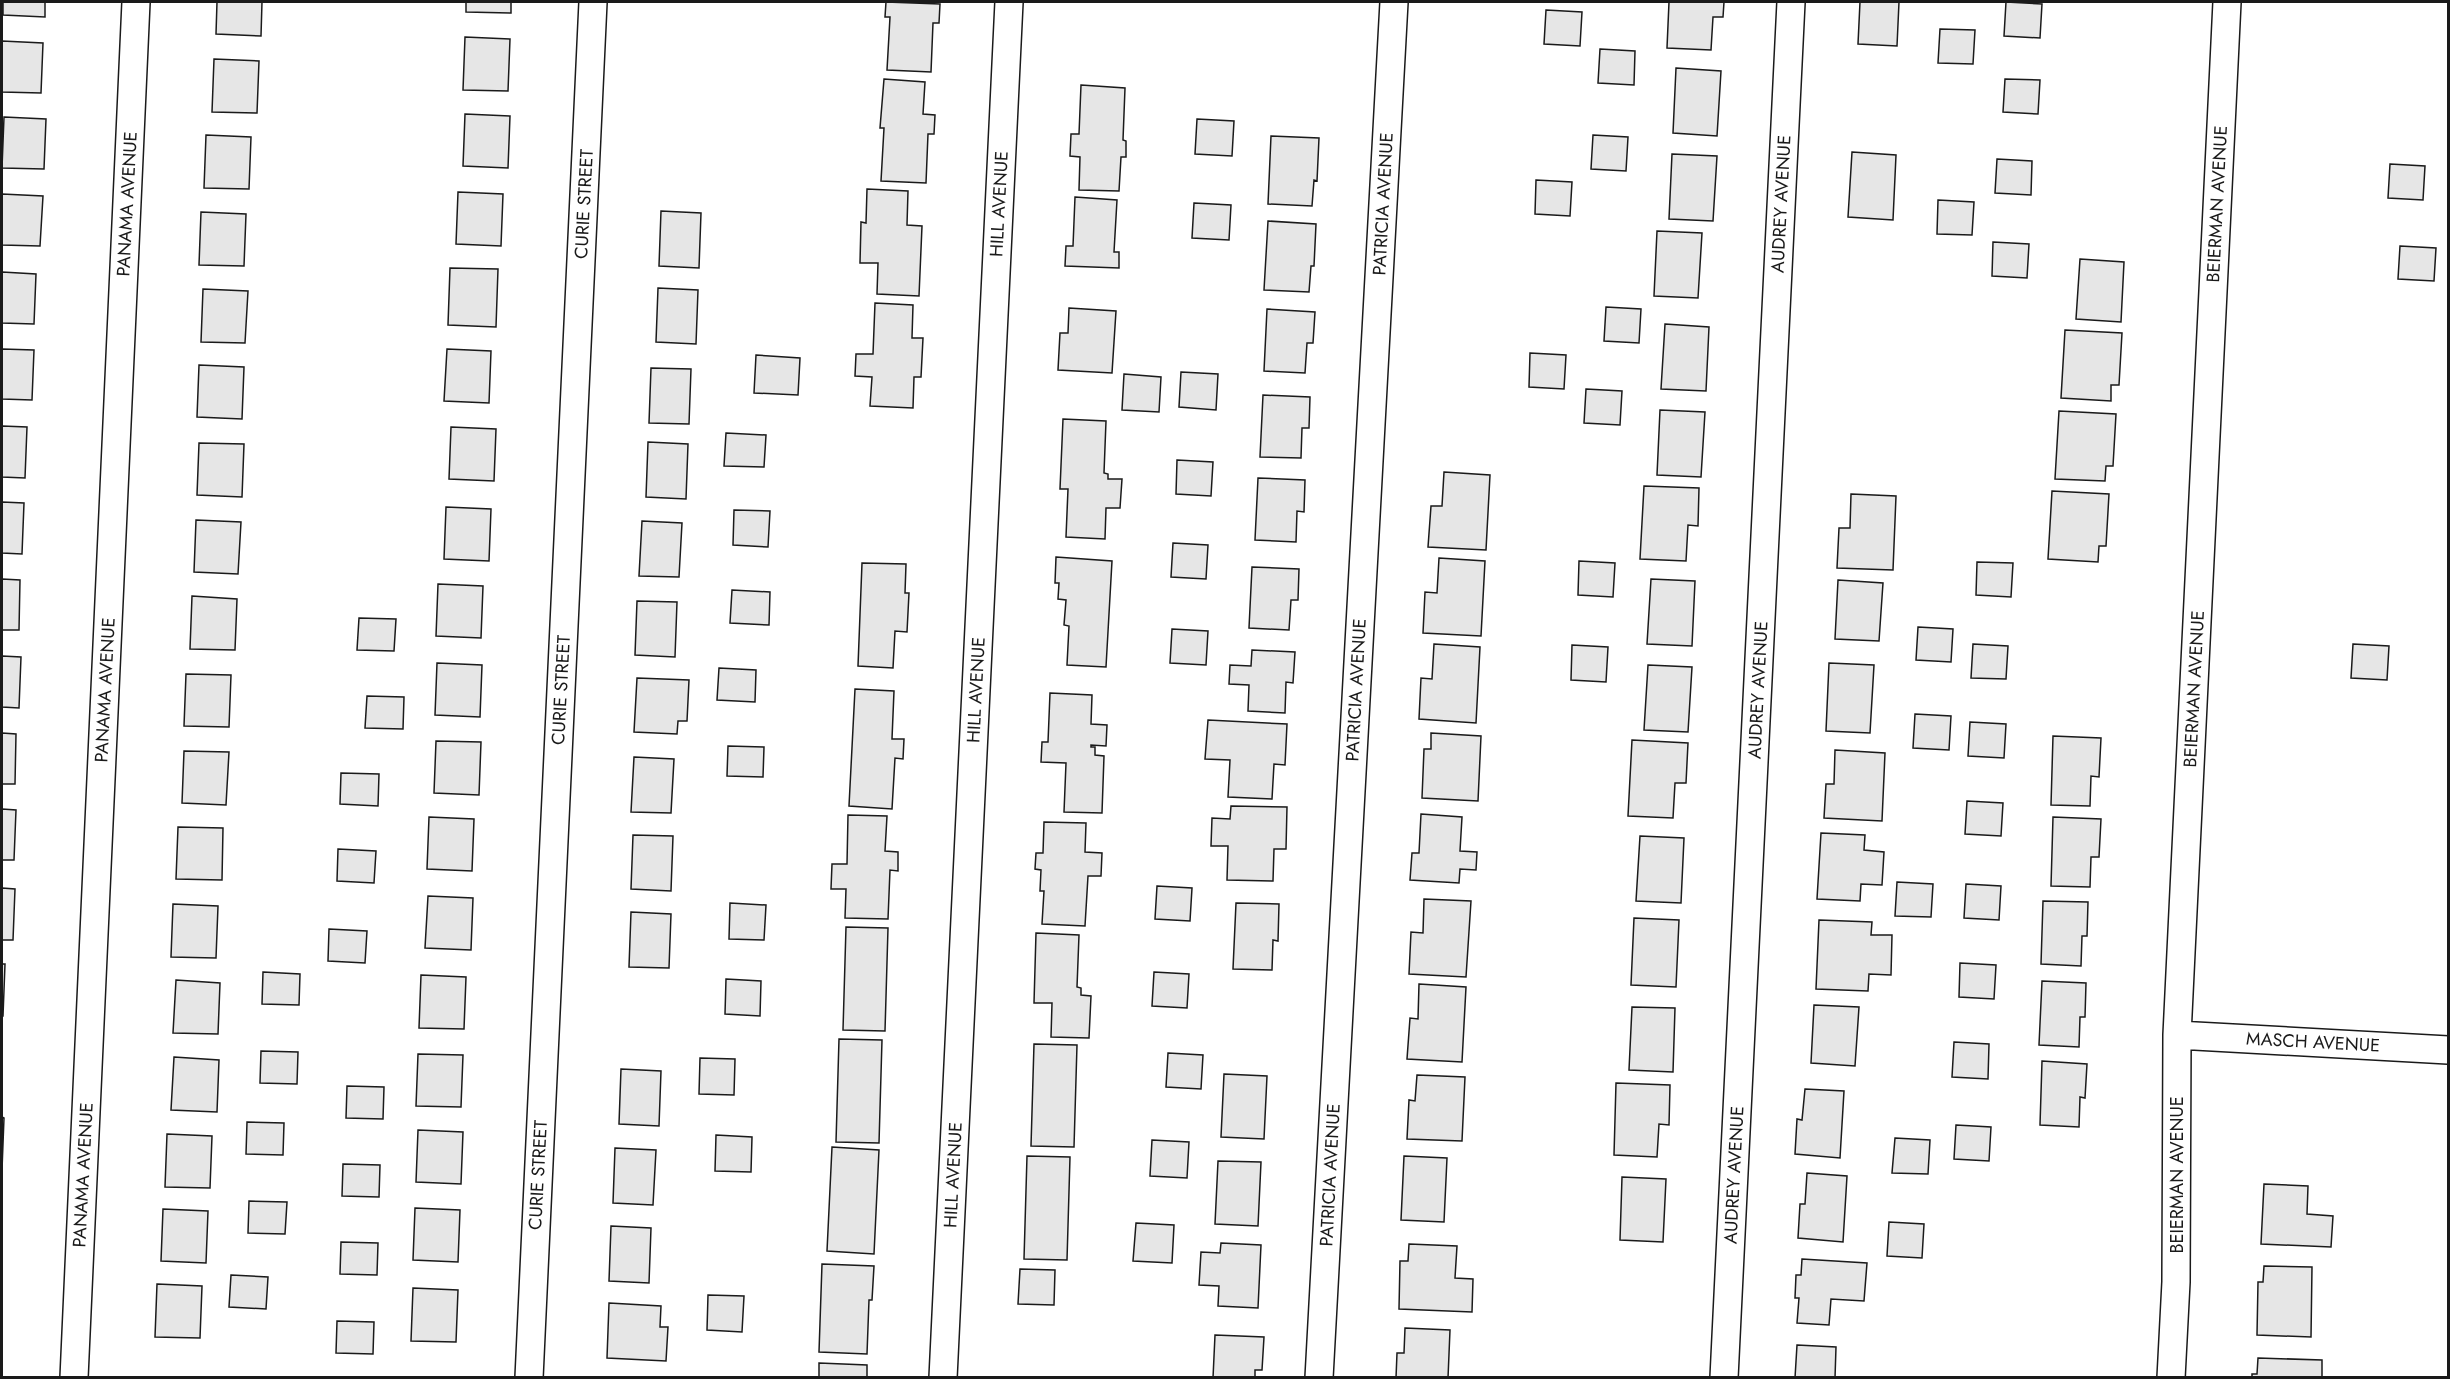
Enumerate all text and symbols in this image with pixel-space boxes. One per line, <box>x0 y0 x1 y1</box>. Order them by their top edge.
street label: BEIERMAN AVENUE <box>2200 125 2234 283</box>
street label: PANAMA AVENUE <box>110 131 144 277</box>
street label: PATRICIA AVENUE <box>1366 132 1400 276</box>
street label: AUDREY AVENUE <box>1764 134 1798 274</box>
street label: CURIE STREET <box>568 148 600 260</box>
street label: HILL AVENUE <box>983 150 1015 258</box>
street label: BEIERMAN AVENUE <box>2177 610 2211 768</box>
street label: PANAMA AVENUE <box>88 617 122 763</box>
street label: PATRICIA AVENUE <box>1339 618 1373 762</box>
street label: AUDREY AVENUE <box>1741 620 1775 760</box>
street label: CURIE STREET <box>545 634 577 746</box>
street label: HILL AVENUE <box>960 636 992 744</box>
street label: MASCH AVENUE <box>2245 1026 2381 1058</box>
street label: BEIERMAN AVENUE <box>2164 1096 2190 1254</box>
street label: PANAMA AVENUE <box>66 1102 100 1248</box>
street label: PATRICIA AVENUE <box>1313 1103 1347 1247</box>
street label: AUDREY AVENUE <box>1717 1105 1751 1245</box>
street label: CURIE STREET <box>522 1119 554 1231</box>
street label: HILL AVENUE <box>937 1121 969 1229</box>

